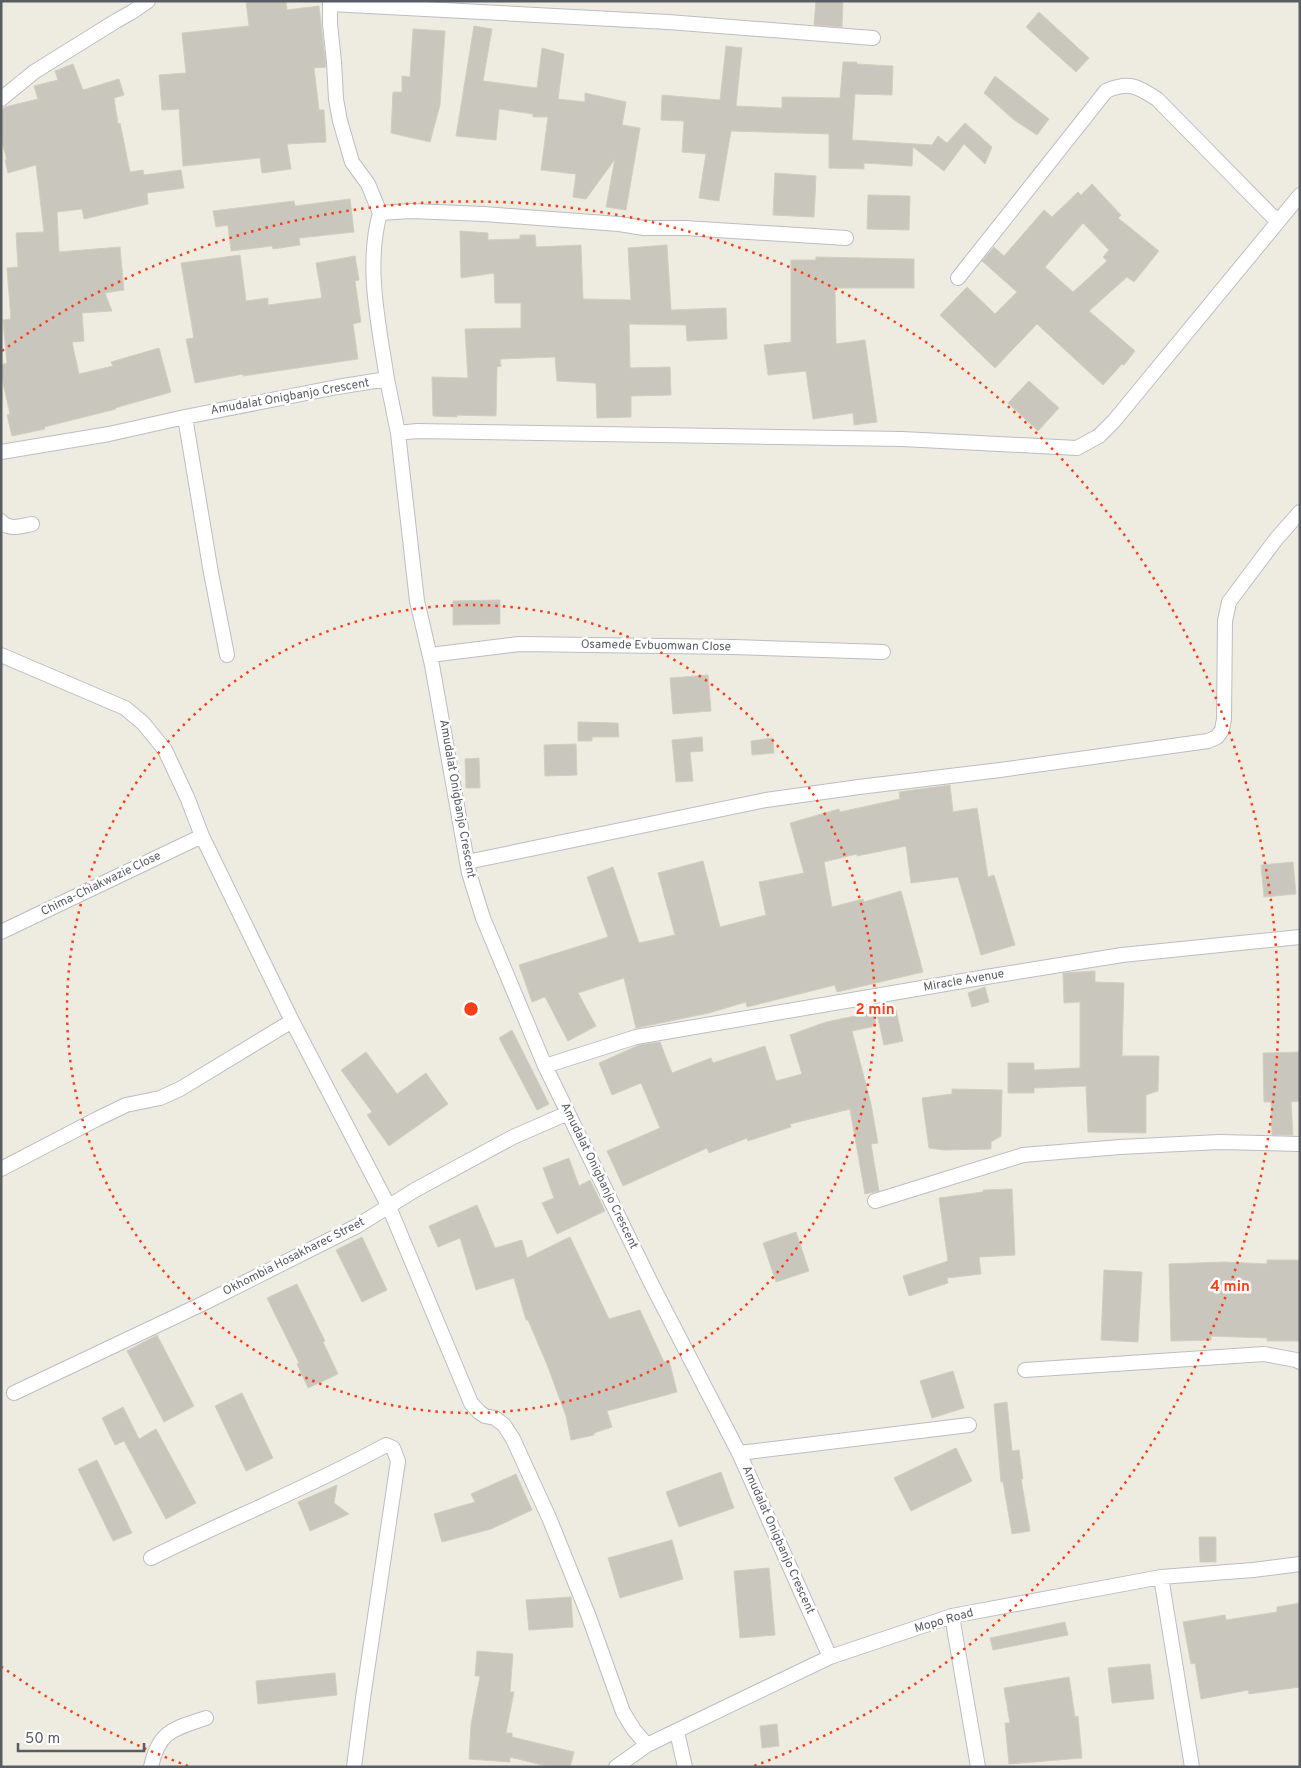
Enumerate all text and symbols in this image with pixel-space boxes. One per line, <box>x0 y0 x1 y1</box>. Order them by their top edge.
street label: Amudalat Onigbanjo Crescent <box>209 375 371 419</box>
street label: Osamede Evbuomwan Close <box>581 637 731 655</box>
street label: Amudalat Onigbanjo Crescent <box>435 718 479 880</box>
street label: Chima-Chiakwazie Close <box>38 848 164 920</box>
street label: Miracle Avenue <box>922 966 1006 996</box>
centre of rings <box>462 1000 480 1018</box>
text: 2 min <box>855 1001 895 1020</box>
street label: Amudalat Onigbanjo Crescent <box>557 1100 641 1252</box>
street label: Okhombia Hosakharec Street <box>220 1214 368 1300</box>
text: 4 min <box>1210 1278 1250 1297</box>
street label: Amudalat Onigbanjo Crescent <box>738 1463 818 1617</box>
street label: Mopo Road <box>913 1605 975 1637</box>
scale bar <box>18 1720 144 1752</box>
text: 50 m <box>25 1730 60 1749</box>

